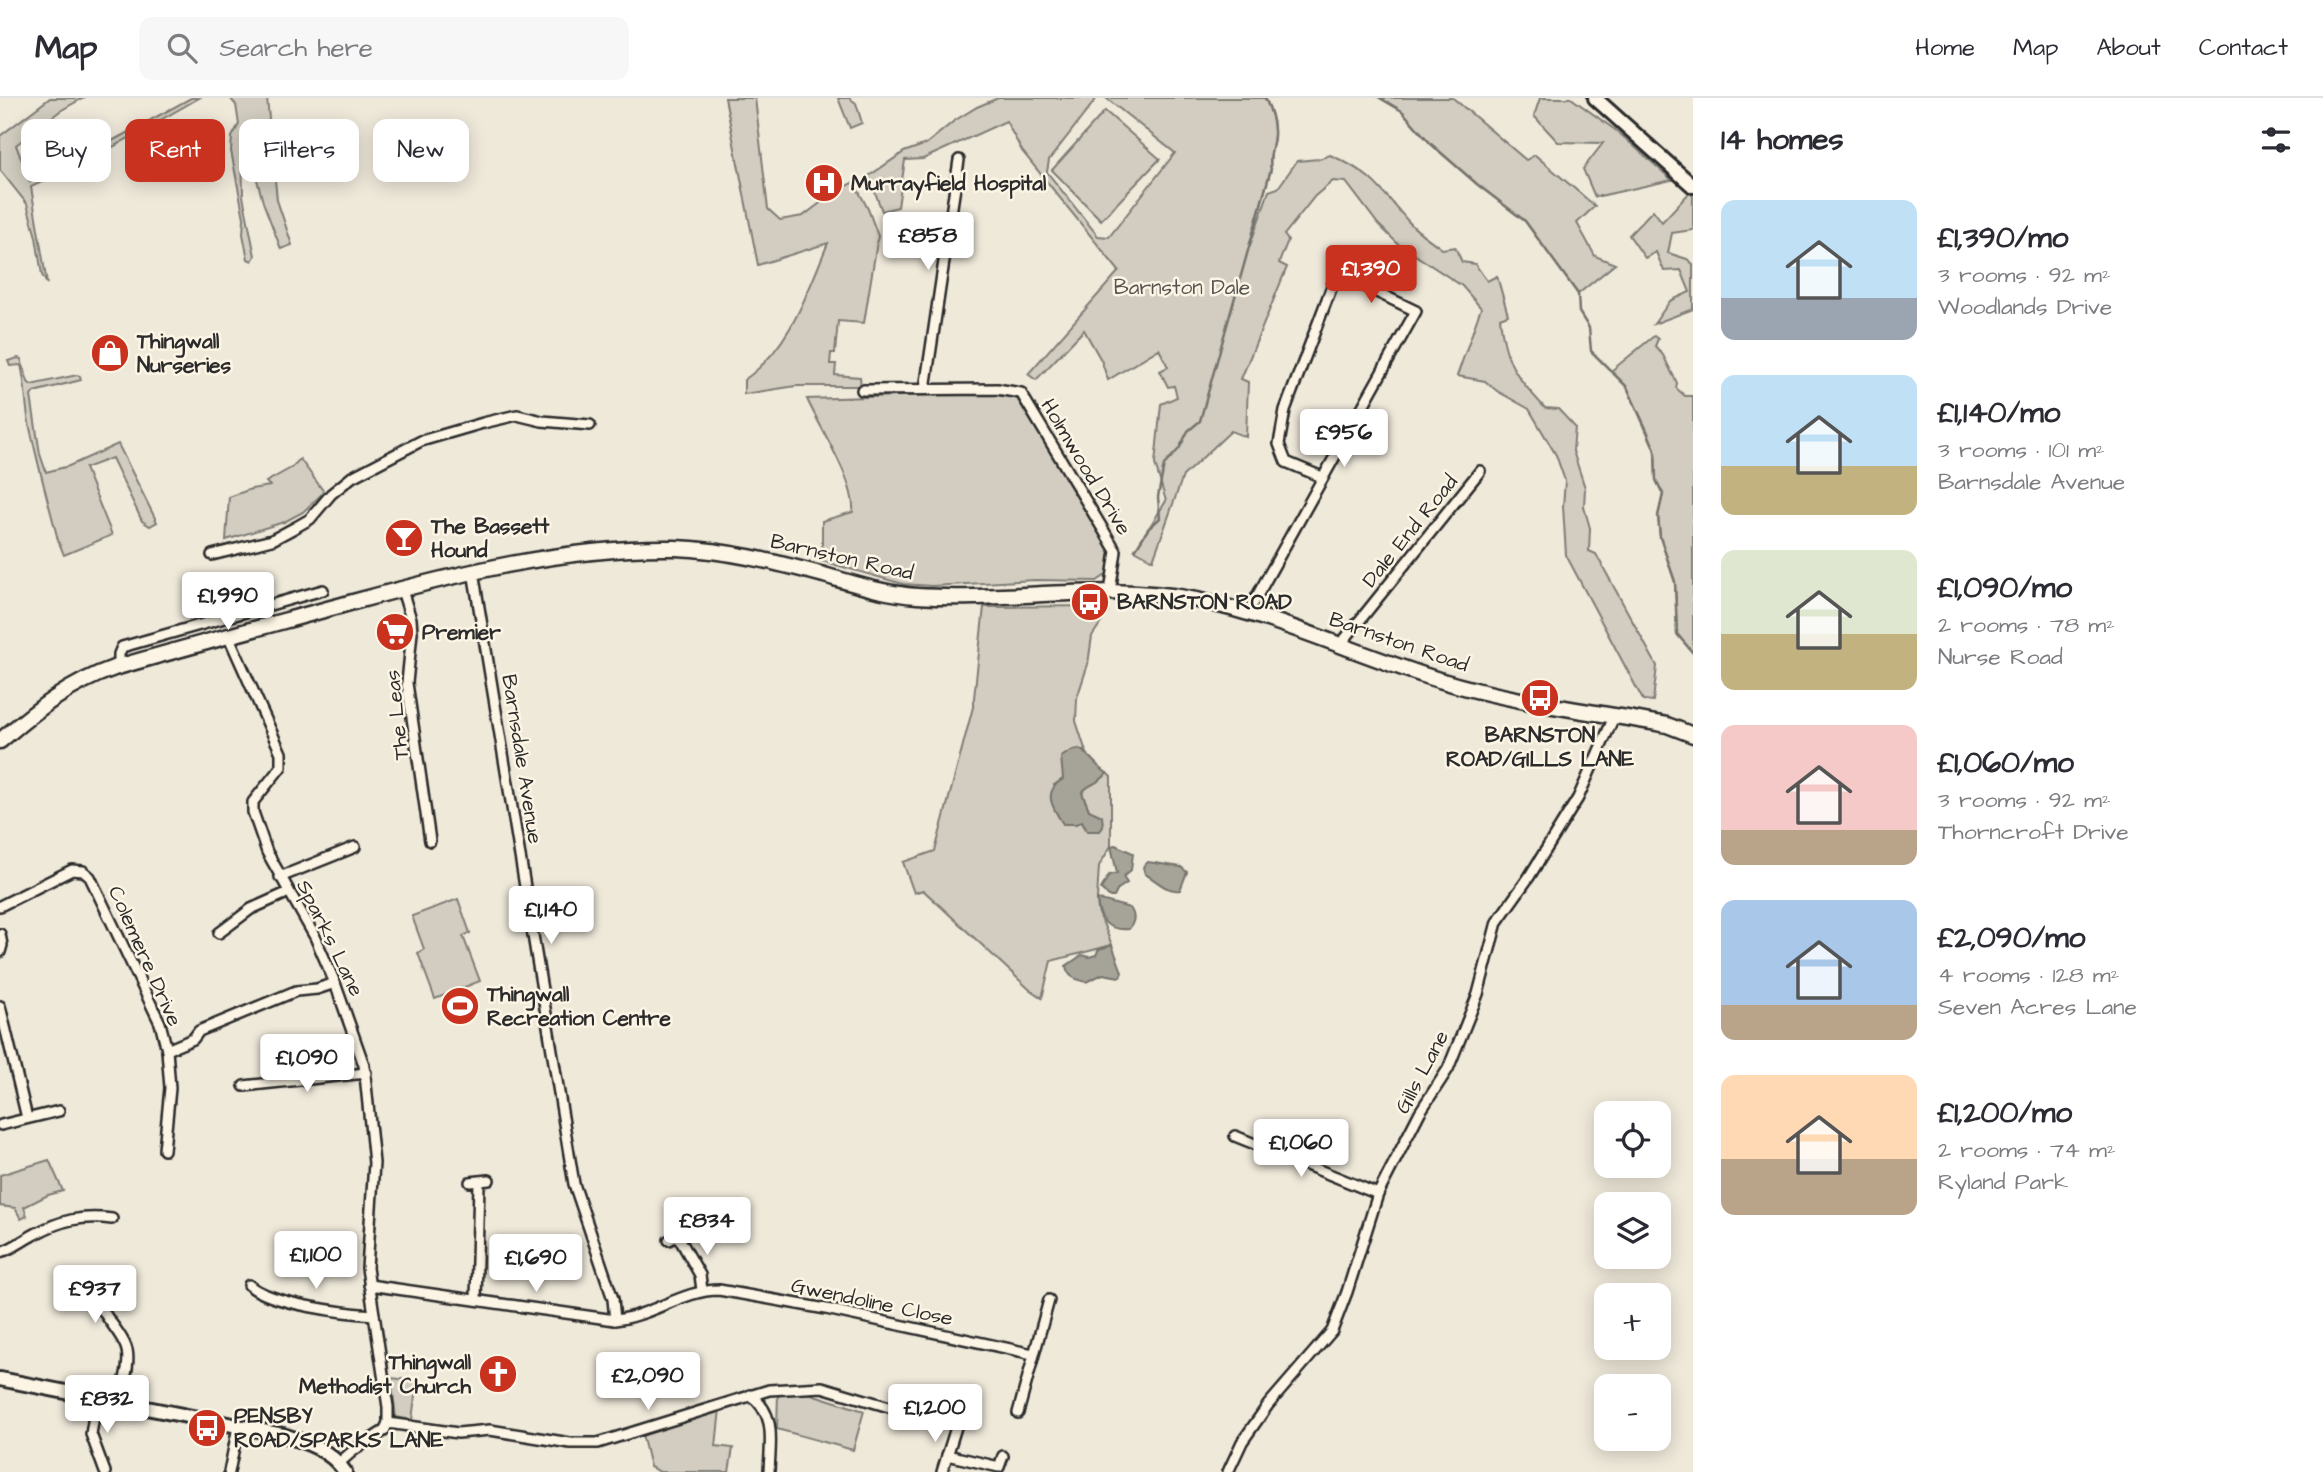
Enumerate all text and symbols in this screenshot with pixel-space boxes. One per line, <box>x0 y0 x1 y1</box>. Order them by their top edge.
search box <box>139 17 629 80</box>
text: Map <box>35 25 97 71</box>
icon: search <box>163 29 201 67</box>
text: Search here <box>219 30 373 66</box>
text: Home <box>1915 31 1975 65</box>
text: Map <box>2013 31 2058 65</box>
text: About <box>2096 31 2161 65</box>
text: Contact <box>2199 31 2288 65</box>
chip: Buy <box>21 119 111 182</box>
chip: Rent <box>125 119 225 182</box>
chip: Filters <box>239 119 359 182</box>
chip: New <box>373 119 469 182</box>
text: 14 homes <box>1721 119 1844 161</box>
icon: filters <box>2257 121 2295 159</box>
hospital icon: Murrayfield Hospital <box>803 162 845 204</box>
place label: Murrayfield Hospital <box>851 169 1047 201</box>
pin: £858 <box>887 212 969 272</box>
text: £1,390/mo <box>1938 217 2069 259</box>
text: £858 <box>899 219 957 251</box>
icon: home <box>1777 228 1861 312</box>
pin: £1,390 <box>1314 246 1428 305</box>
text: £1,390 <box>1342 252 1400 284</box>
text: 3 rooms · 92 m² <box>1938 259 2111 291</box>
park label: Barnston Dale <box>1114 273 1250 302</box>
text: Woodlands Drive <box>1938 291 2112 323</box>
place label: Thingwall Nurseries <box>136 327 231 380</box>
shop icon: Thingwall Nurseries <box>89 332 131 374</box>
text: £1,140/mo <box>1938 392 2060 434</box>
street label: Holmwood Drive <box>1034 393 1138 541</box>
icon: home <box>1777 403 1861 487</box>
pin: £956 <box>1303 410 1385 469</box>
text: £956 <box>1316 416 1372 448</box>
text: 3 rooms · 101 m² <box>1938 434 2105 466</box>
text: Barnsdale Avenue <box>1938 466 2125 498</box>
street label: Dale End Road <box>1355 468 1465 594</box>
place label: The Bassett Hound <box>430 512 550 565</box>
bar icon: The Bassett Hound <box>383 517 425 559</box>
street label: Barnston Road <box>768 526 916 588</box>
text: £1,090/mo <box>1938 567 2072 609</box>
pin: £1,990 <box>171 573 285 632</box>
icon: home <box>1777 578 1861 662</box>
text: £1,990 <box>198 579 258 611</box>
bus stop icon: BARNSTON ROAD <box>1069 581 1111 623</box>
place label: BARNSTON ROAD <box>1117 588 1292 617</box>
street label: Barnston Road <box>1325 605 1473 680</box>
text: 2 rooms · 78 m² <box>1938 609 2115 641</box>
supermarket icon: Premier <box>374 611 416 653</box>
place label: Premier <box>422 618 501 647</box>
text: Nurse Road <box>1938 641 2063 673</box>
street label: The Leas <box>378 669 416 761</box>
street label: Barnsdale Avenue <box>494 672 550 846</box>
bus stop icon: BARNSTON ROAD/GILLS LANE <box>1519 677 1561 719</box>
place label: BARNSTON ROAD/GILLS LANE <box>1446 721 1635 774</box>
text: £1,060/mo <box>1938 742 2074 784</box>
icon: home <box>1777 753 1861 837</box>
text: 3 rooms · 92 m² <box>1938 784 2111 816</box>
text: Thorncroft Drive <box>1938 816 2129 848</box>
street label: Sparks Lane <box>288 875 371 1002</box>
street label: Colemere Drive <box>101 881 189 1031</box>
pin: £1,140 <box>494 886 608 946</box>
text: £1,140 <box>525 893 577 925</box>
text: £2,090/mo <box>1938 917 2085 959</box>
icon: home <box>1777 928 1861 1012</box>
text: 4 rooms · 128 m² <box>1938 959 2119 991</box>
place label: Thingwall Recreation Centre <box>486 980 671 1033</box>
sports icon: Thingwall Recreation Centre <box>439 985 481 1027</box>
text: Seven Acres Lane <box>1938 991 2137 1023</box>
street label: Gills Lane <box>1388 1025 1456 1119</box>
pin: £1,090 <box>250 1034 364 1094</box>
text: £1,090 <box>276 1041 338 1073</box>
text: £1,200/mo <box>1938 1092 2072 1134</box>
map controls <box>1594 1101 1671 1451</box>
button: locate <box>1594 1101 1671 1178</box>
icon: home <box>1777 1103 1861 1187</box>
pin: £1,060 <box>1244 1119 1358 1179</box>
text: £1,060 <box>1270 1126 1332 1158</box>
text: 2 rooms · 74 m² <box>1938 1134 2116 1166</box>
text: Ryland Park <box>1938 1166 2068 1198</box>
button: layers <box>1594 1192 1671 1269</box>
pin: £834 <box>666 1198 748 1257</box>
text: £834 <box>680 1204 734 1236</box>
pin: £1,100 <box>259 1232 373 1291</box>
pin: £1,690 <box>479 1234 593 1294</box>
text: £1,100 <box>290 1238 342 1270</box>
text: £1,690 <box>505 1241 567 1273</box>
pin: £937 <box>54 1266 136 1325</box>
street label: Gwendoline Close <box>788 1271 956 1333</box>
text: £937 <box>69 1272 121 1304</box>
button: + <box>1594 1283 1671 1360</box>
place label: Thingwall Methodist Church <box>299 1348 472 1401</box>
pin: £2,090 <box>591 1352 705 1412</box>
church icon: Thingwall Methodist Church <box>477 1353 519 1395</box>
text: £2,090 <box>612 1359 684 1391</box>
button: − <box>1594 1374 1671 1451</box>
pin: £832 <box>66 1376 148 1435</box>
text: £832 <box>81 1382 133 1414</box>
pin: £1,200 <box>878 1384 992 1444</box>
text: £1,200 <box>904 1391 966 1423</box>
place label: PENSBY ROAD/SPARKS LANE <box>234 1402 444 1455</box>
bus stop icon: PENSBY ROAD/SPARKS LANE <box>186 1407 228 1449</box>

